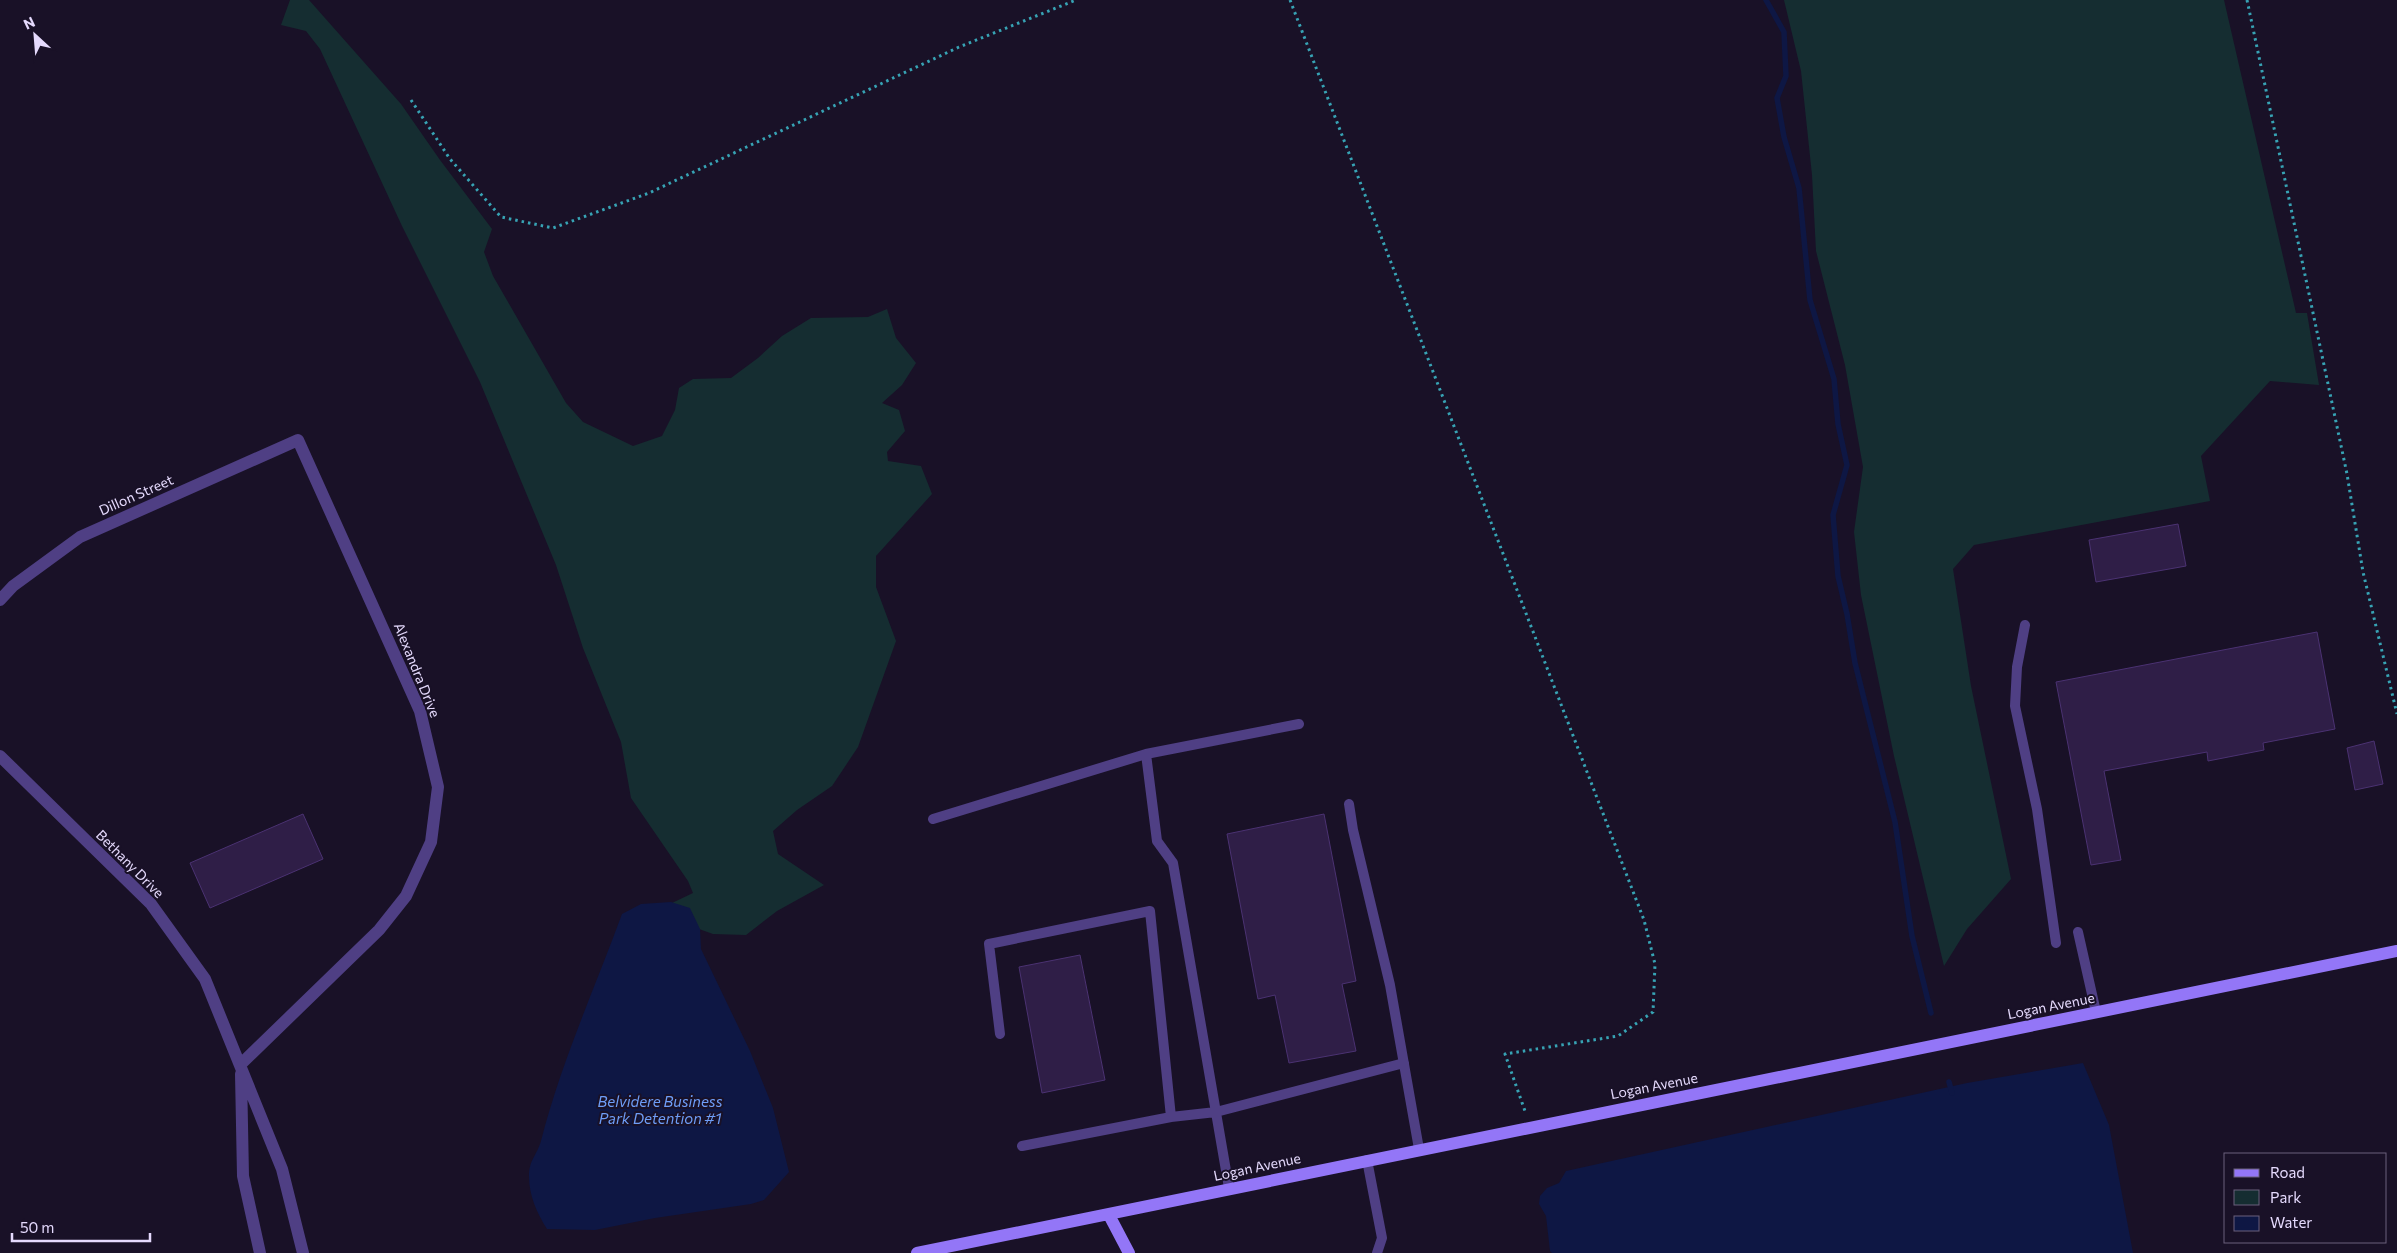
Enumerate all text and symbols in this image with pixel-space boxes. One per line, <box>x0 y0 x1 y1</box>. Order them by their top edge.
north arrow <box>10 10 60 60</box>
text: N <box>21 13 38 33</box>
street label: Dillon Street <box>96 470 176 519</box>
street label: Alexandra Drive <box>391 620 444 720</box>
street label: Bethany Drive <box>93 826 168 901</box>
street label: Logan Avenue <box>2006 989 2096 1022</box>
street label: Logan Avenue <box>1609 1069 1699 1102</box>
water label: Belvidere Business Park Detention #1 <box>598 1092 723 1127</box>
street label: Logan Avenue <box>1212 1149 1302 1184</box>
legend <box>2224 1153 2387 1243</box>
text: Road <box>2270 1163 2305 1181</box>
text: Park <box>2270 1188 2301 1206</box>
scale bar <box>12 1210 150 1242</box>
text: Water <box>2270 1213 2312 1231</box>
text: 50 m <box>20 1218 54 1236</box>

